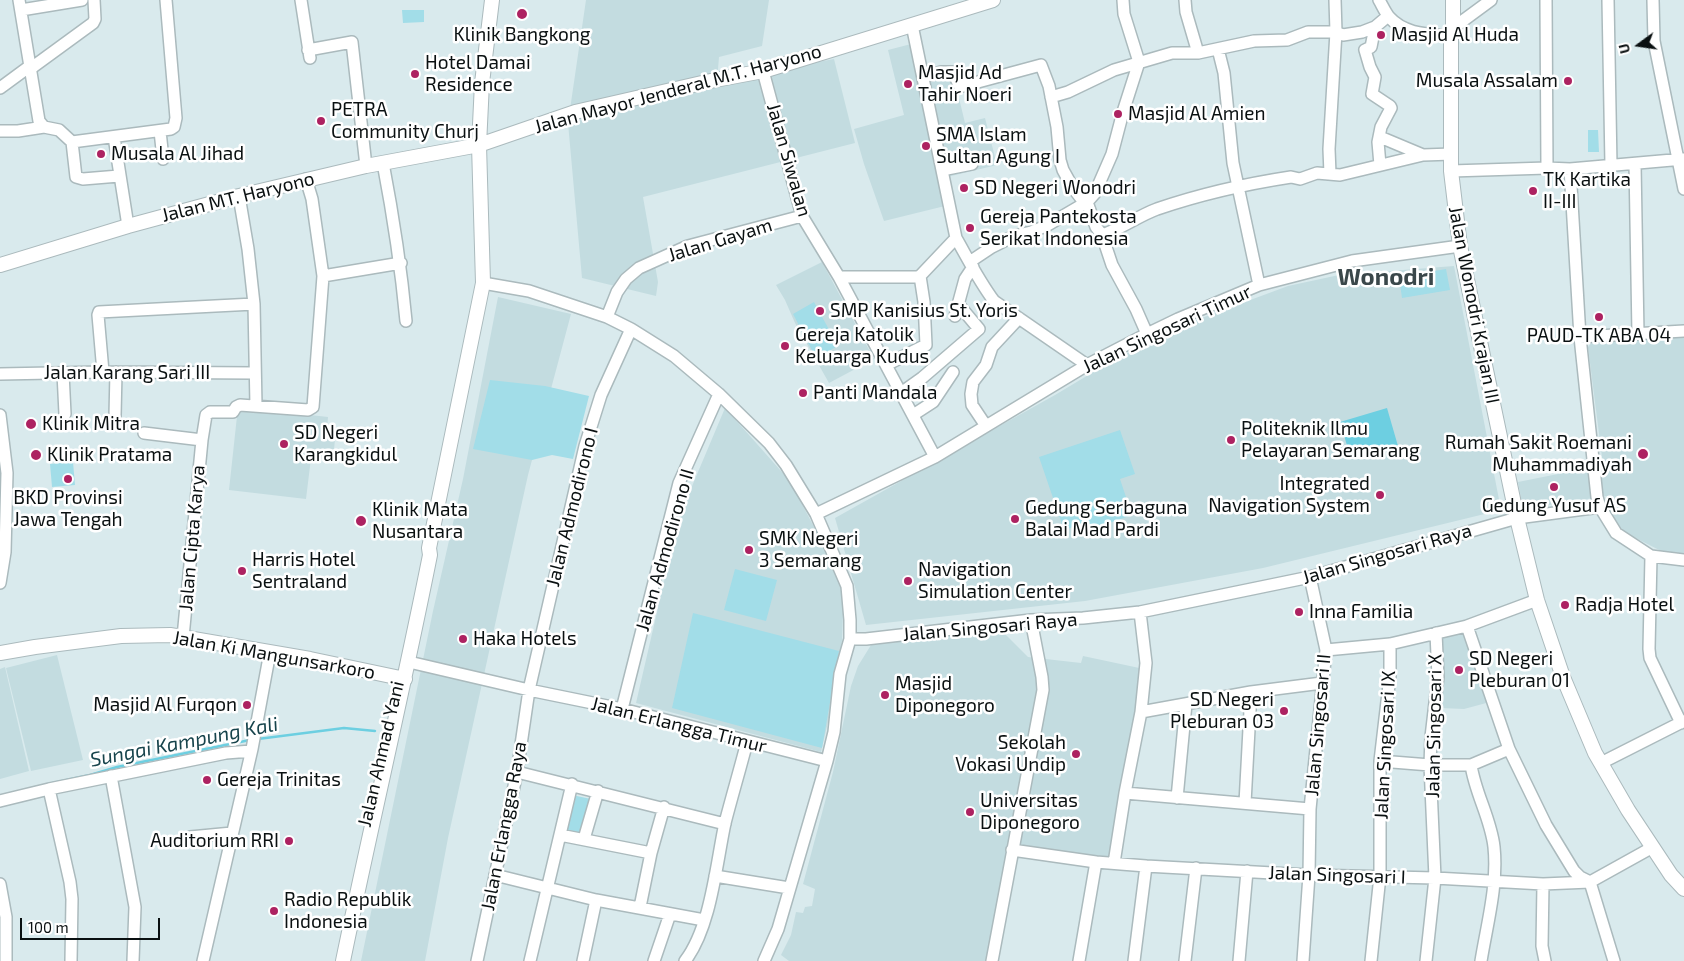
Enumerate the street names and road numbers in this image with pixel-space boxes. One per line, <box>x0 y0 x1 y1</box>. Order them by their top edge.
street label: Jalan Mayor Jenderal M.T. Haryono <box>532 40 824 138</box>
street label: Jalan Siwalan <box>762 101 816 219</box>
street label: Jalan MT. Haryono <box>159 167 317 227</box>
street label: Jalan Wonodri Krajan III <box>1444 204 1504 406</box>
street label: Jalan Gayam <box>665 213 775 267</box>
street label: Jalan Singosari Timur <box>1079 280 1255 378</box>
street label: Jalan Karang Sari III <box>44 362 210 384</box>
street label: Jalan Admodirono I <box>541 425 603 589</box>
street label: Jalan Cipta Karya <box>174 464 210 612</box>
street label: Jalan Admodirono II <box>631 466 699 634</box>
street label: Jalan Singosari Raya <box>1300 519 1474 589</box>
street label: Jalan Singosari Raya <box>902 608 1078 646</box>
street label: Jalan Ki Mangunsarkoro <box>171 626 377 684</box>
street label: Jalan Singosari II <box>1300 653 1336 797</box>
street label: Jalan Singosari X <box>1421 654 1447 798</box>
street label: Jalan Singosari IX <box>1370 670 1400 820</box>
street label: Jalan Ahmad Yani <box>353 679 409 829</box>
street label: Jalan Erlangga Timur <box>589 692 769 758</box>
street label: Jalan Erlangga Raya <box>476 739 532 913</box>
street label: Jalan Singosari I <box>1268 861 1406 889</box>

